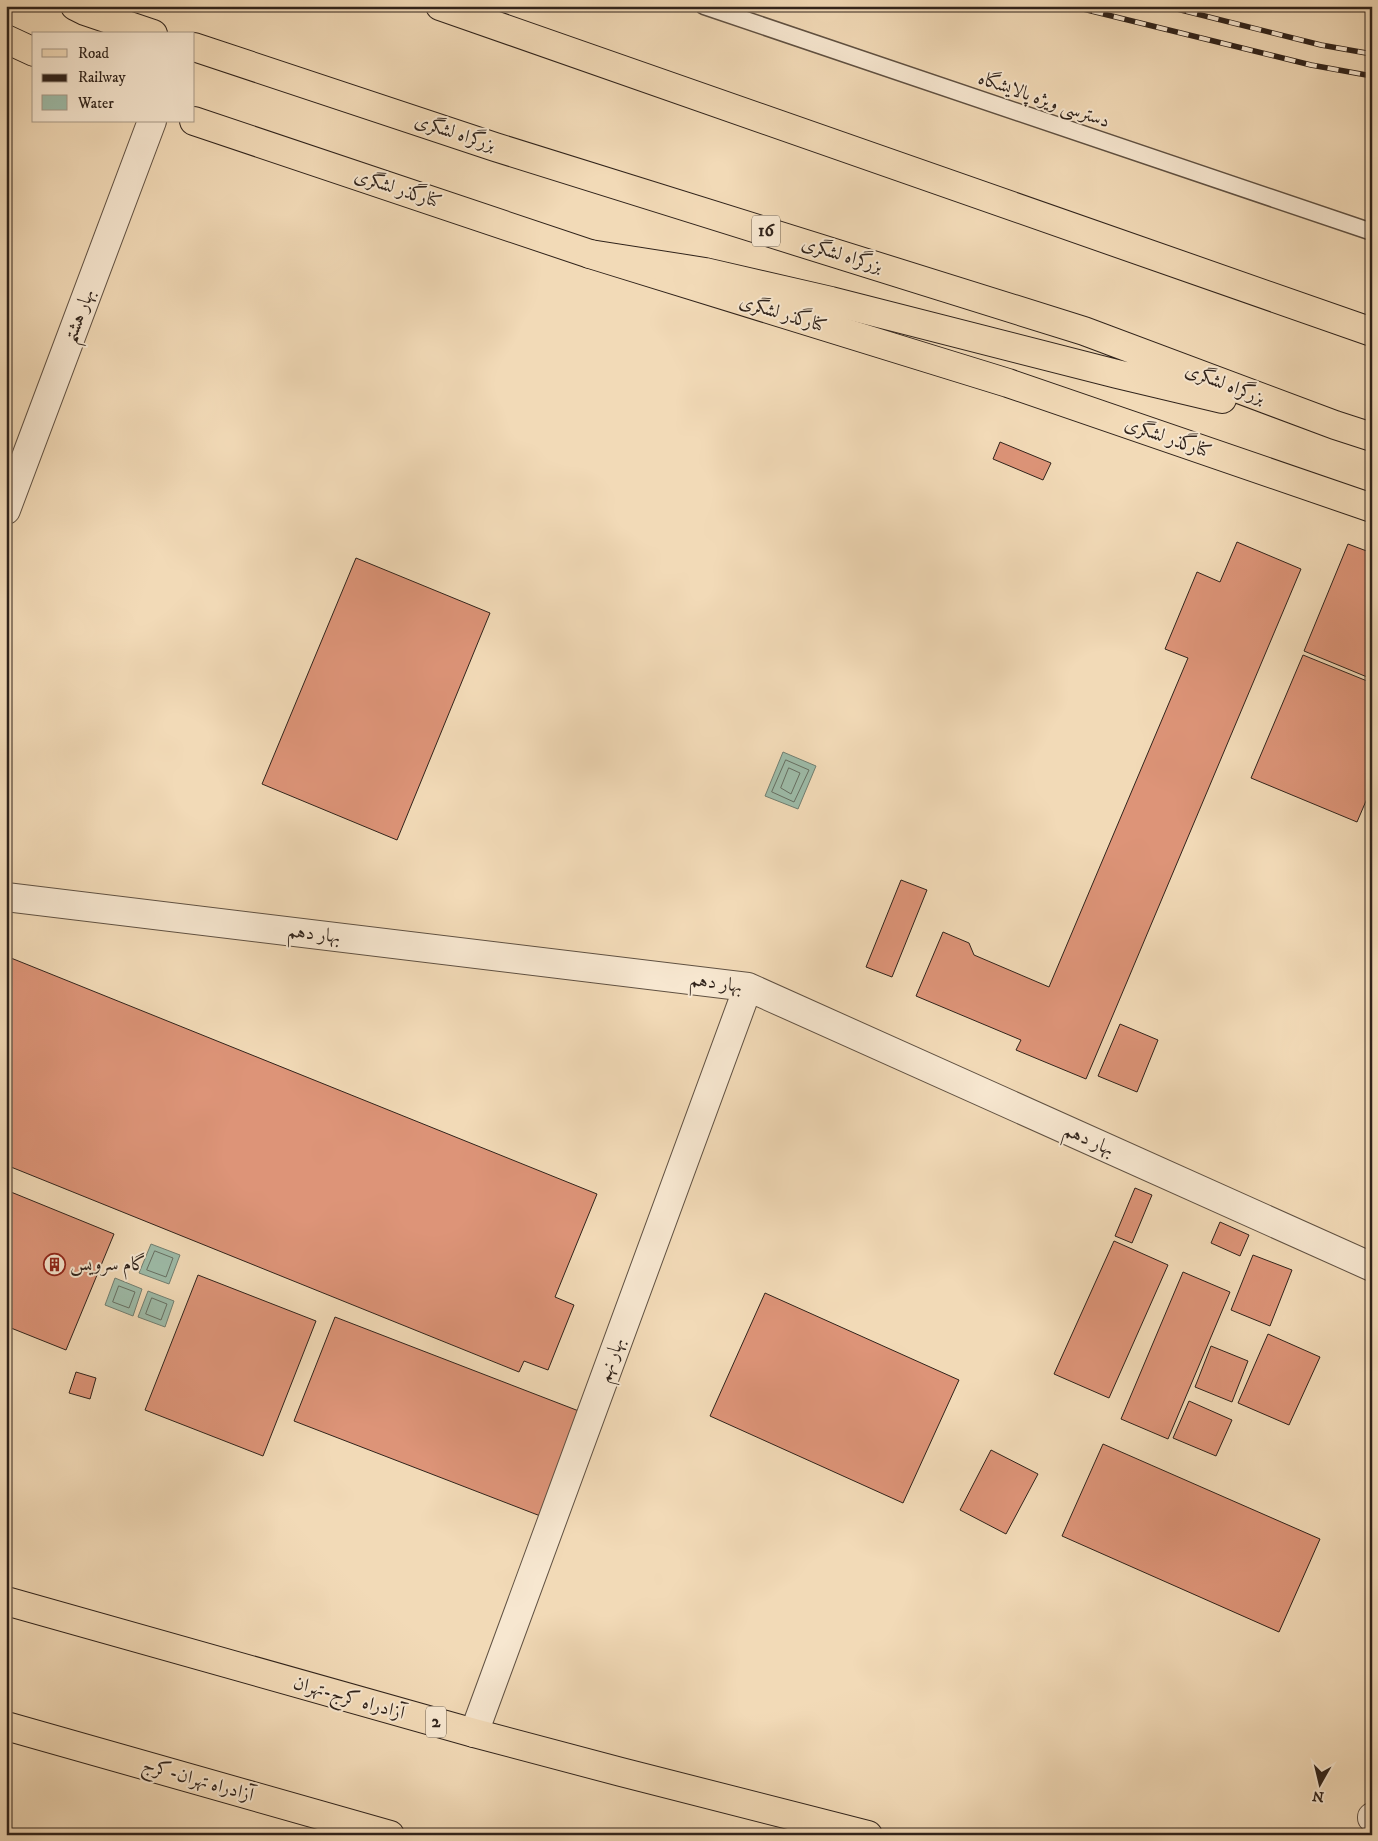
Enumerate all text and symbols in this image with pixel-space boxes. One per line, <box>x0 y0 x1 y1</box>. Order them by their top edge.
legend <box>32 32 195 122</box>
text: Road <box>78 44 110 63</box>
street label: دسترسی ویژه پالایشگاه <box>975 65 1114 134</box>
text: Railway <box>78 68 126 87</box>
text: Water <box>77 94 114 113</box>
street label: بزرگراه لشگری <box>412 107 499 157</box>
street label: کنارگذر لشگری <box>351 161 446 214</box>
road number: 16 <box>752 216 780 247</box>
street label: بزرگراه لشگری <box>799 230 886 278</box>
street label: بهار هشتم <box>58 286 106 349</box>
street label: کنارگذر لشگری <box>736 287 830 338</box>
street label: بزرگراه لشگری <box>1182 356 1269 410</box>
street label: کنارگذر لشگری <box>1121 410 1215 464</box>
street label: بهار دهم <box>285 919 342 955</box>
street label: بهار دهم <box>687 968 744 1004</box>
street label: بهار دهم <box>1058 1119 1118 1167</box>
building icon: گام سرویس <box>42 1252 66 1276</box>
place label: گام سرویس <box>70 1252 146 1280</box>
street label: بهار نهم <box>592 1334 635 1388</box>
street label: آزادراه کرج-تهران <box>289 1671 409 1730</box>
road number: 2 <box>426 1706 446 1738</box>
street label: آزادراه تهران-کرج <box>138 1753 258 1812</box>
north arrow <box>1296 1758 1346 1808</box>
text: N <box>1311 1786 1325 1806</box>

